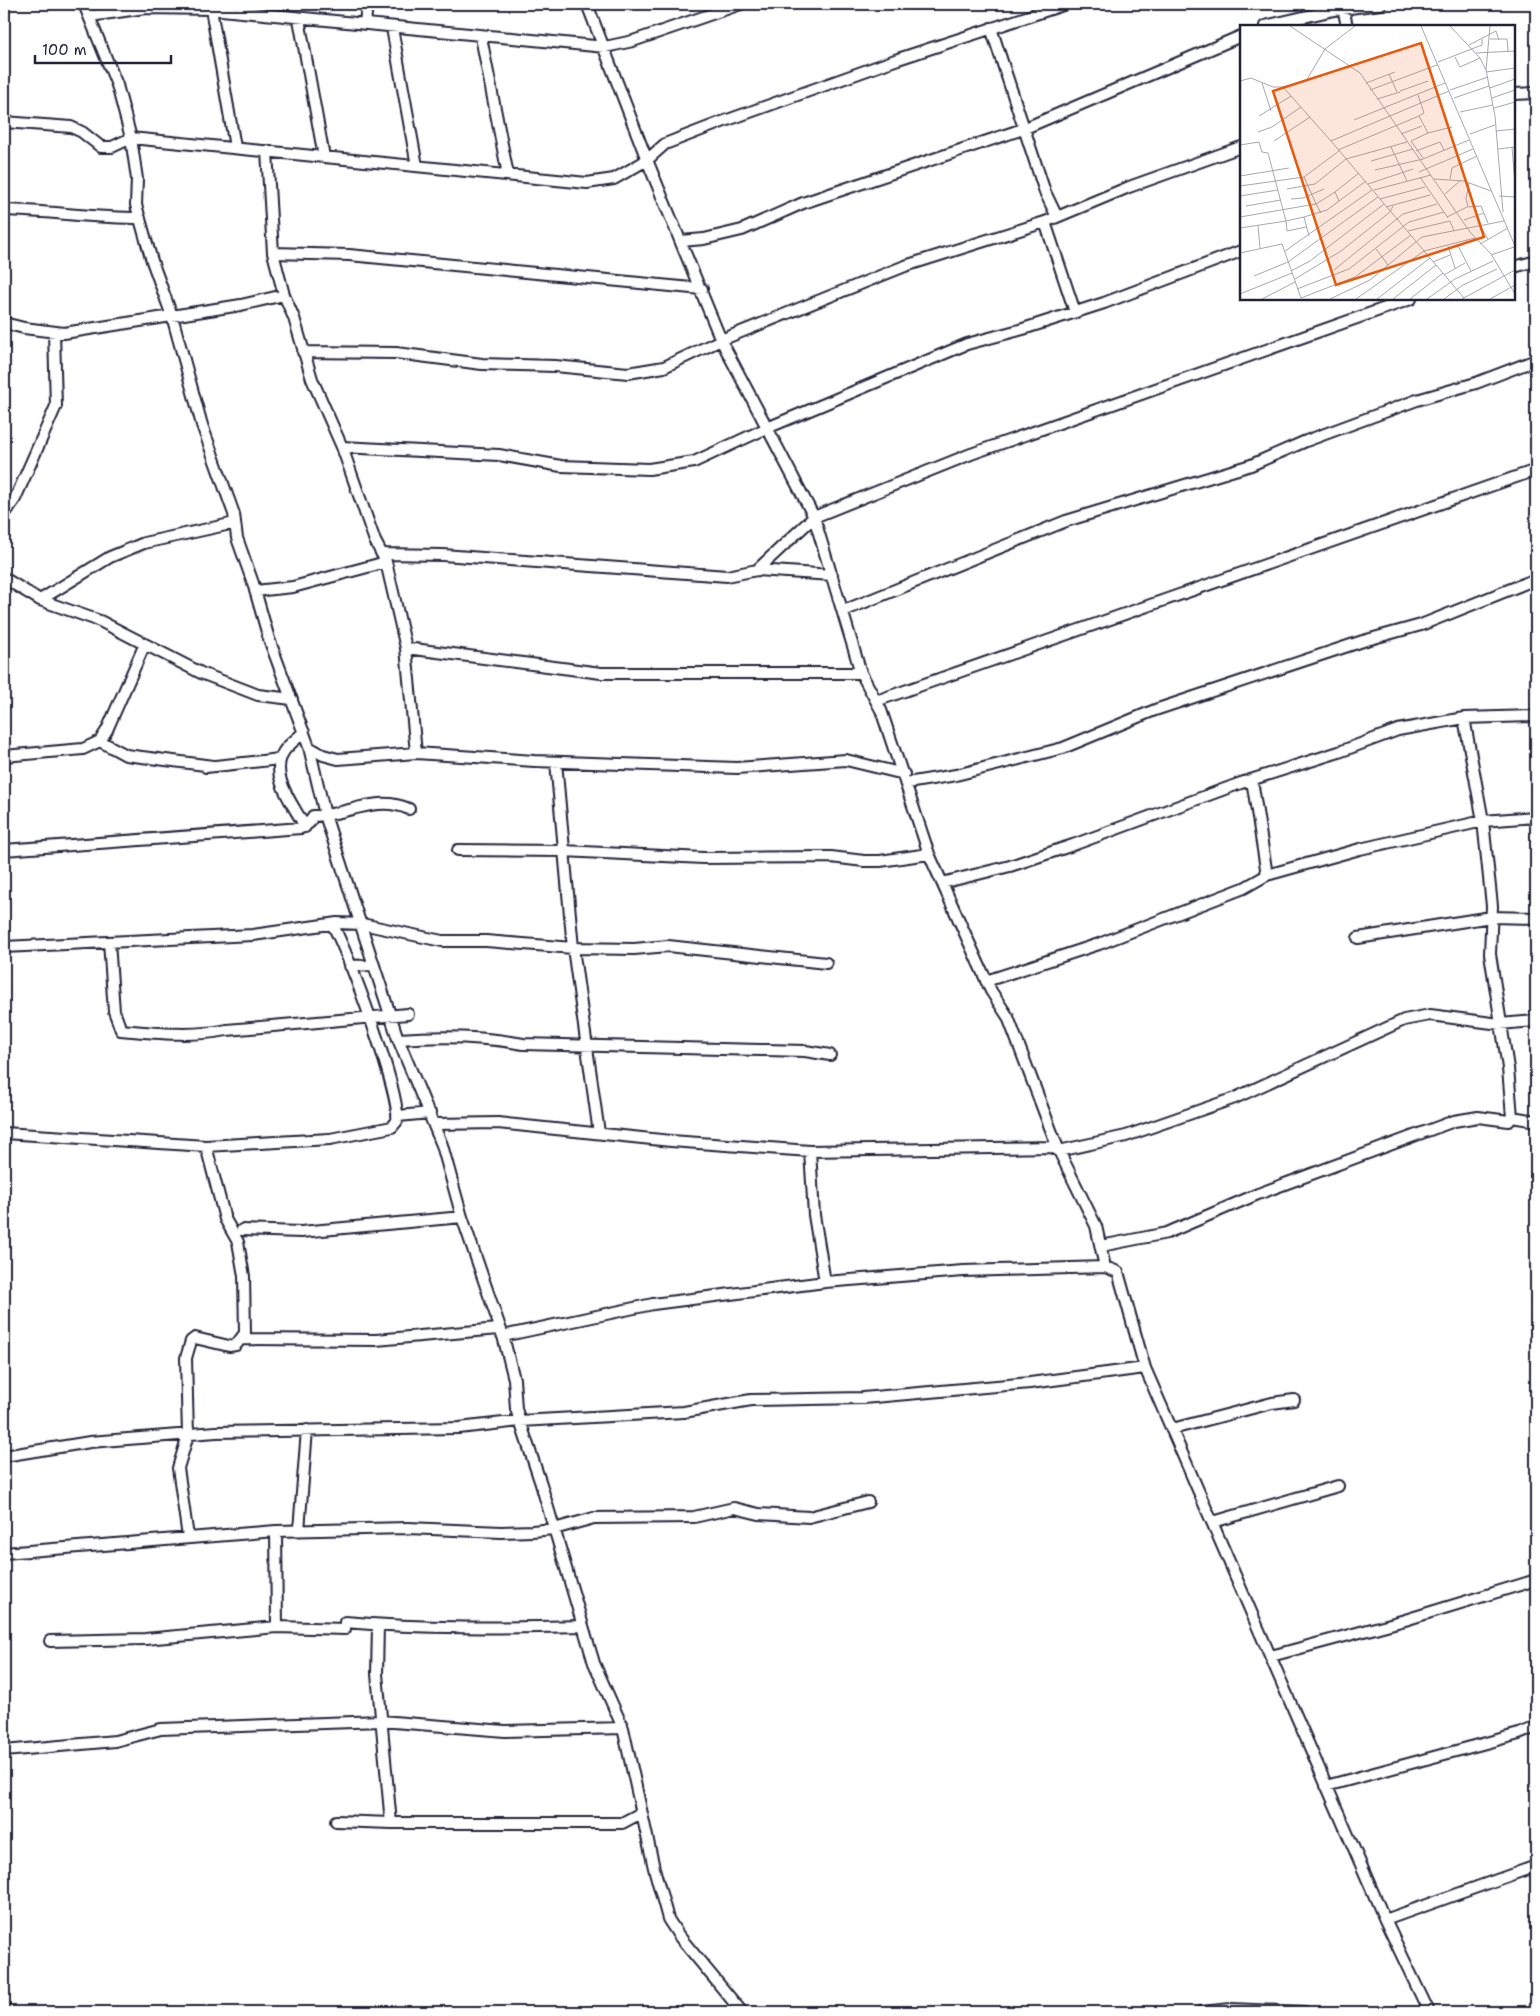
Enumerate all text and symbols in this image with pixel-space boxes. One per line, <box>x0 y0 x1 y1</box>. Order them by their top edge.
inset map <box>1240 25 1515 300</box>
scale bar <box>35 32 171 64</box>
text: 100 m <box>42 40 87 60</box>

